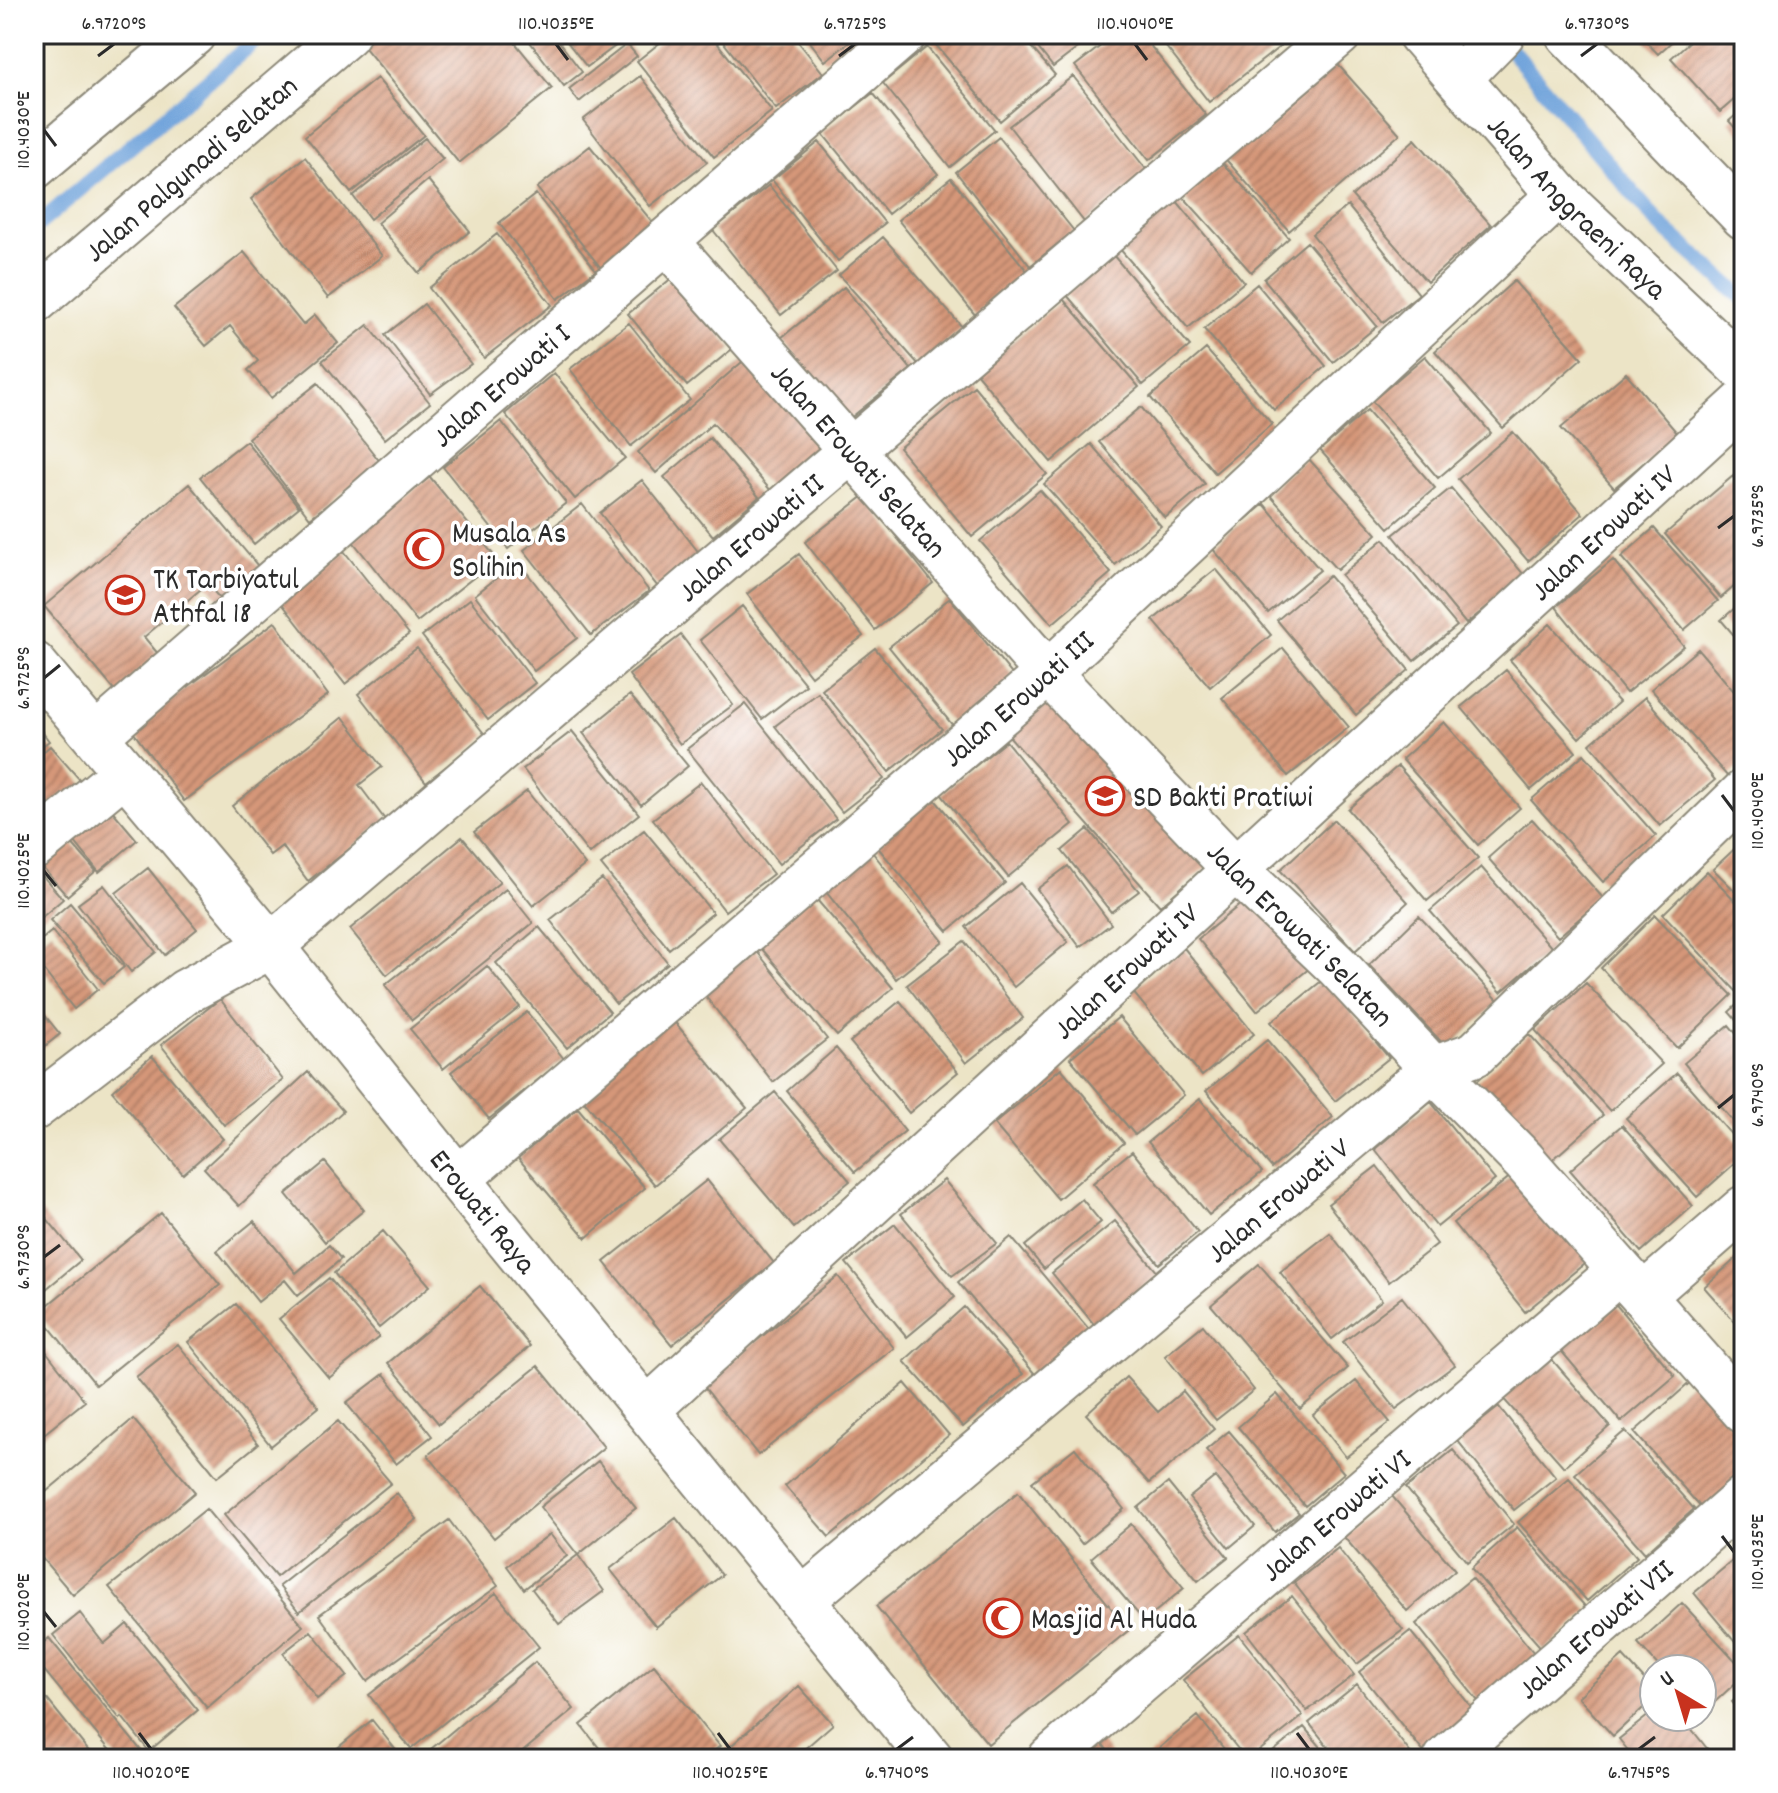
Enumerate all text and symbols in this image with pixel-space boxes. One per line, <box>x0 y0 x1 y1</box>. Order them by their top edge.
text: 6.9720°S <box>82 11 146 39</box>
text: 110.4035°E <box>518 11 594 39</box>
text: 6.9725°S <box>823 11 887 39</box>
text: 110.4040°E <box>1097 11 1173 39</box>
text: 6.9730°S <box>1565 11 1629 39</box>
street label: Jalan Palgunadi Selatan <box>77 68 310 275</box>
text: 110.4030°E <box>11 91 39 169</box>
street label: Jalan Anggraeni Raya <box>1474 108 1675 313</box>
street label: Jalan Erowati I <box>425 315 582 460</box>
street label: Jalan Erowati Selatan <box>758 355 955 570</box>
street label: Jalan Erowati IV <box>1523 456 1689 614</box>
street label: Jalan Erowati II <box>670 465 836 615</box>
text: 6.9735°S <box>1745 484 1773 548</box>
place label: Musala As Solihin <box>452 515 566 592</box>
mosque icon: Musala As Solihin <box>403 528 445 570</box>
place label: TK Tarbiyatul Athfal 18 <box>153 561 299 638</box>
school or university icon: TK Tarbiyatul Athfal 18 <box>104 574 146 616</box>
street label: Jalan Erowati III <box>935 623 1106 780</box>
text: 6.9725°S <box>11 646 39 710</box>
text: 110.4040°E <box>1745 773 1773 849</box>
school or university icon: SD Bakti Pratiwi <box>1084 775 1126 817</box>
place label: SD Bakti Pratiwi <box>1133 779 1313 822</box>
text: 110.4025°E <box>11 833 39 909</box>
street label: Jalan Erowati Selatan <box>1194 834 1401 1039</box>
street label: Jalan Erowati IV <box>1046 894 1212 1052</box>
text: 6.9740°S <box>1745 1063 1773 1127</box>
street label: Jalan Erowati V <box>1199 1129 1363 1276</box>
street label: Erowati Raya <box>416 1142 545 1286</box>
text: 6.9730°S <box>11 1225 39 1289</box>
street label: Jalan Erowati VI <box>1254 1441 1423 1595</box>
text: 110.4035°E <box>1745 1514 1773 1590</box>
street label: Jalan Erowati VII <box>1510 1552 1685 1712</box>
text: 110.4020°E <box>11 1573 39 1651</box>
mosque icon: Masjid Al Huda <box>982 1597 1024 1639</box>
place label: Masjid Al Huda <box>1031 1601 1197 1644</box>
north arrow <box>1638 1653 1718 1733</box>
text: U <box>1654 1665 1682 1695</box>
text: 110.4020°E <box>112 1760 190 1788</box>
text: 110.4025°E <box>692 1760 768 1788</box>
text: 6.9740°S <box>865 1760 929 1788</box>
text: 110.4030°E <box>1270 1760 1348 1788</box>
text: 6.9745°S <box>1608 1760 1670 1788</box>

